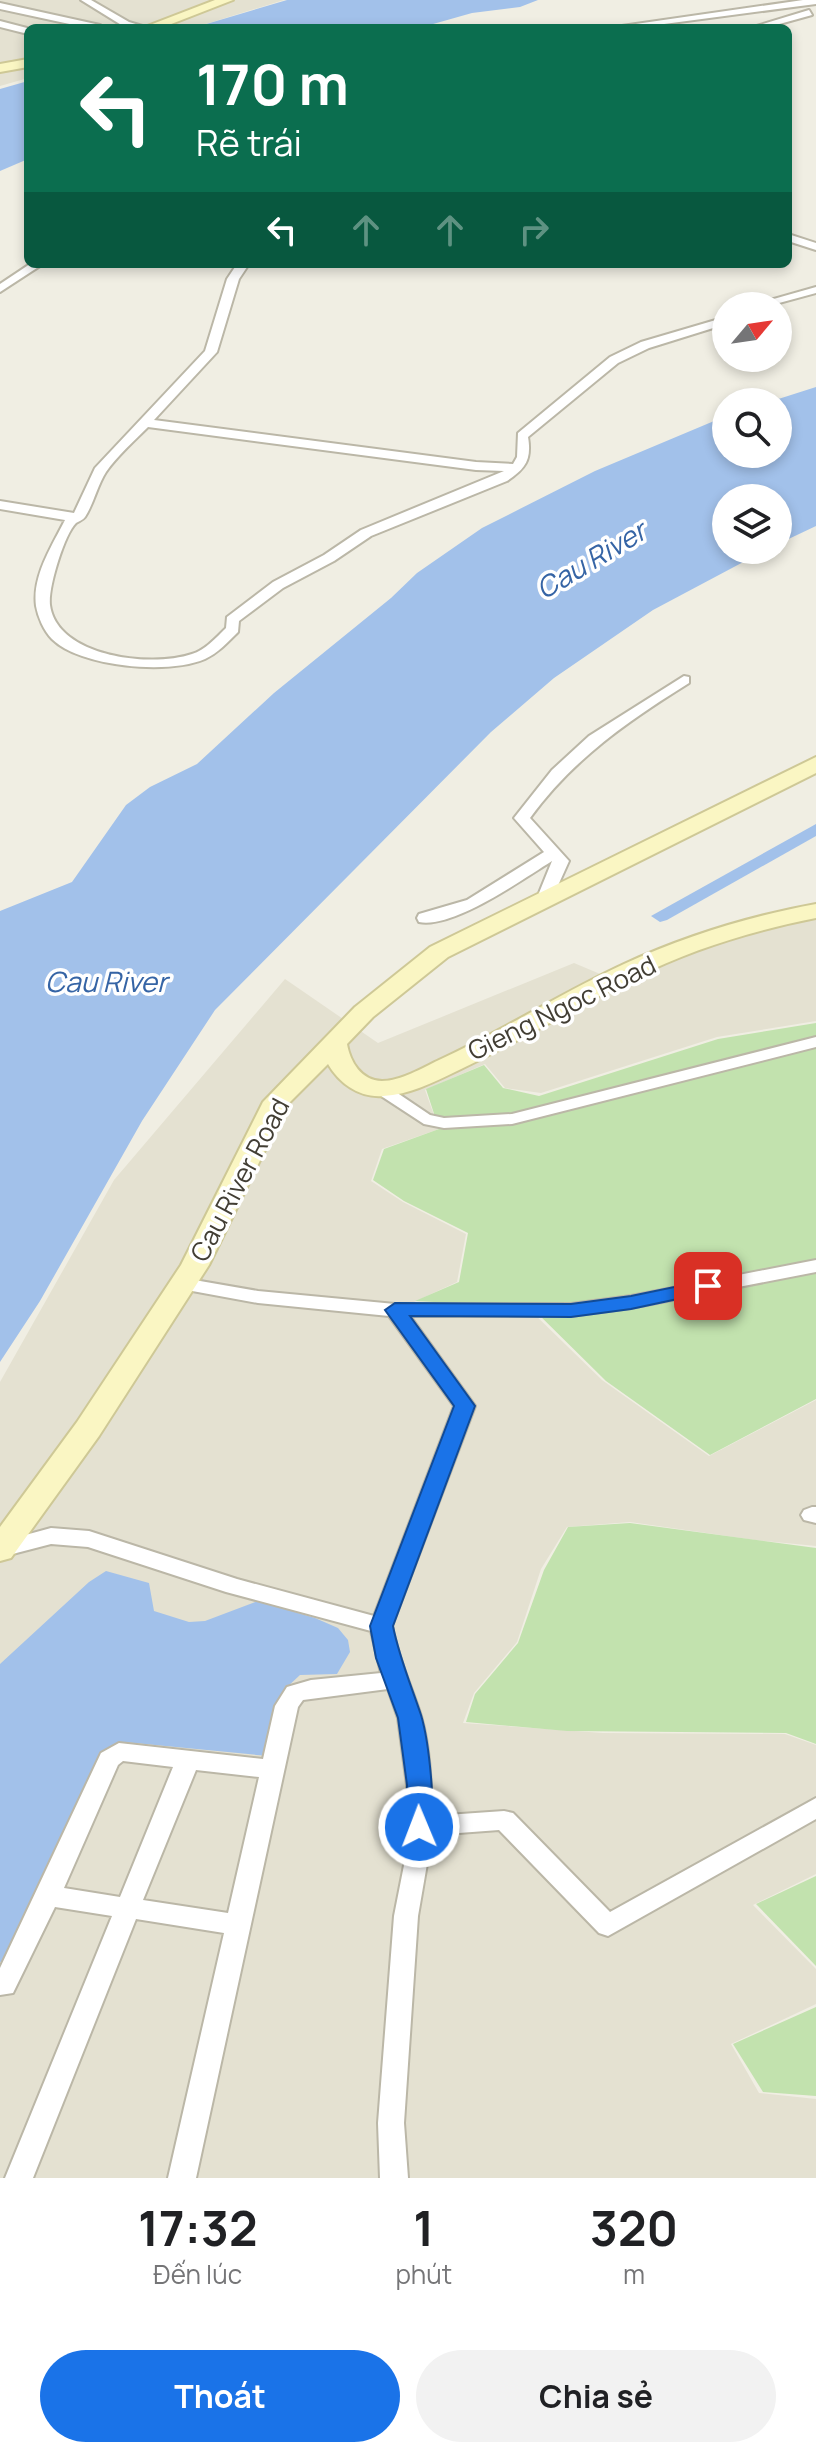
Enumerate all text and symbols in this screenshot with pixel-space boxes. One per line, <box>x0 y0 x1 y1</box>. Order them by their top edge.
text: 170 m <box>196 45 349 122</box>
icon: left <box>64 56 168 160</box>
text: Rẽ trái <box>196 118 302 167</box>
icon: left <box>260 208 304 252</box>
icon: ahead <box>344 208 388 252</box>
icon: ahead <box>428 208 472 252</box>
icon: right <box>512 208 556 252</box>
north arrow <box>712 292 792 372</box>
map controls <box>712 292 792 564</box>
button: search <box>712 388 792 468</box>
button: layers <box>712 484 792 564</box>
water label: Cau River <box>528 509 656 607</box>
street label: Gieng Ngoc Road <box>462 946 662 1068</box>
water label: Cau River <box>45 962 171 1000</box>
street label: Cau River Road <box>181 1092 297 1268</box>
pin <box>674 1252 742 1320</box>
icon: arrive <box>686 1264 730 1308</box>
position arrow <box>377 1785 461 1869</box>
text: 17:32 <box>138 2195 257 2260</box>
text: 1 <box>413 2195 434 2260</box>
text: 320 <box>590 2195 678 2260</box>
text: Đến lúc <box>153 2256 242 2292</box>
text: phút <box>395 2256 452 2292</box>
text: m <box>623 2256 645 2292</box>
button: Thoát <box>40 2350 400 2442</box>
button: Chia sẻ <box>416 2350 776 2442</box>

